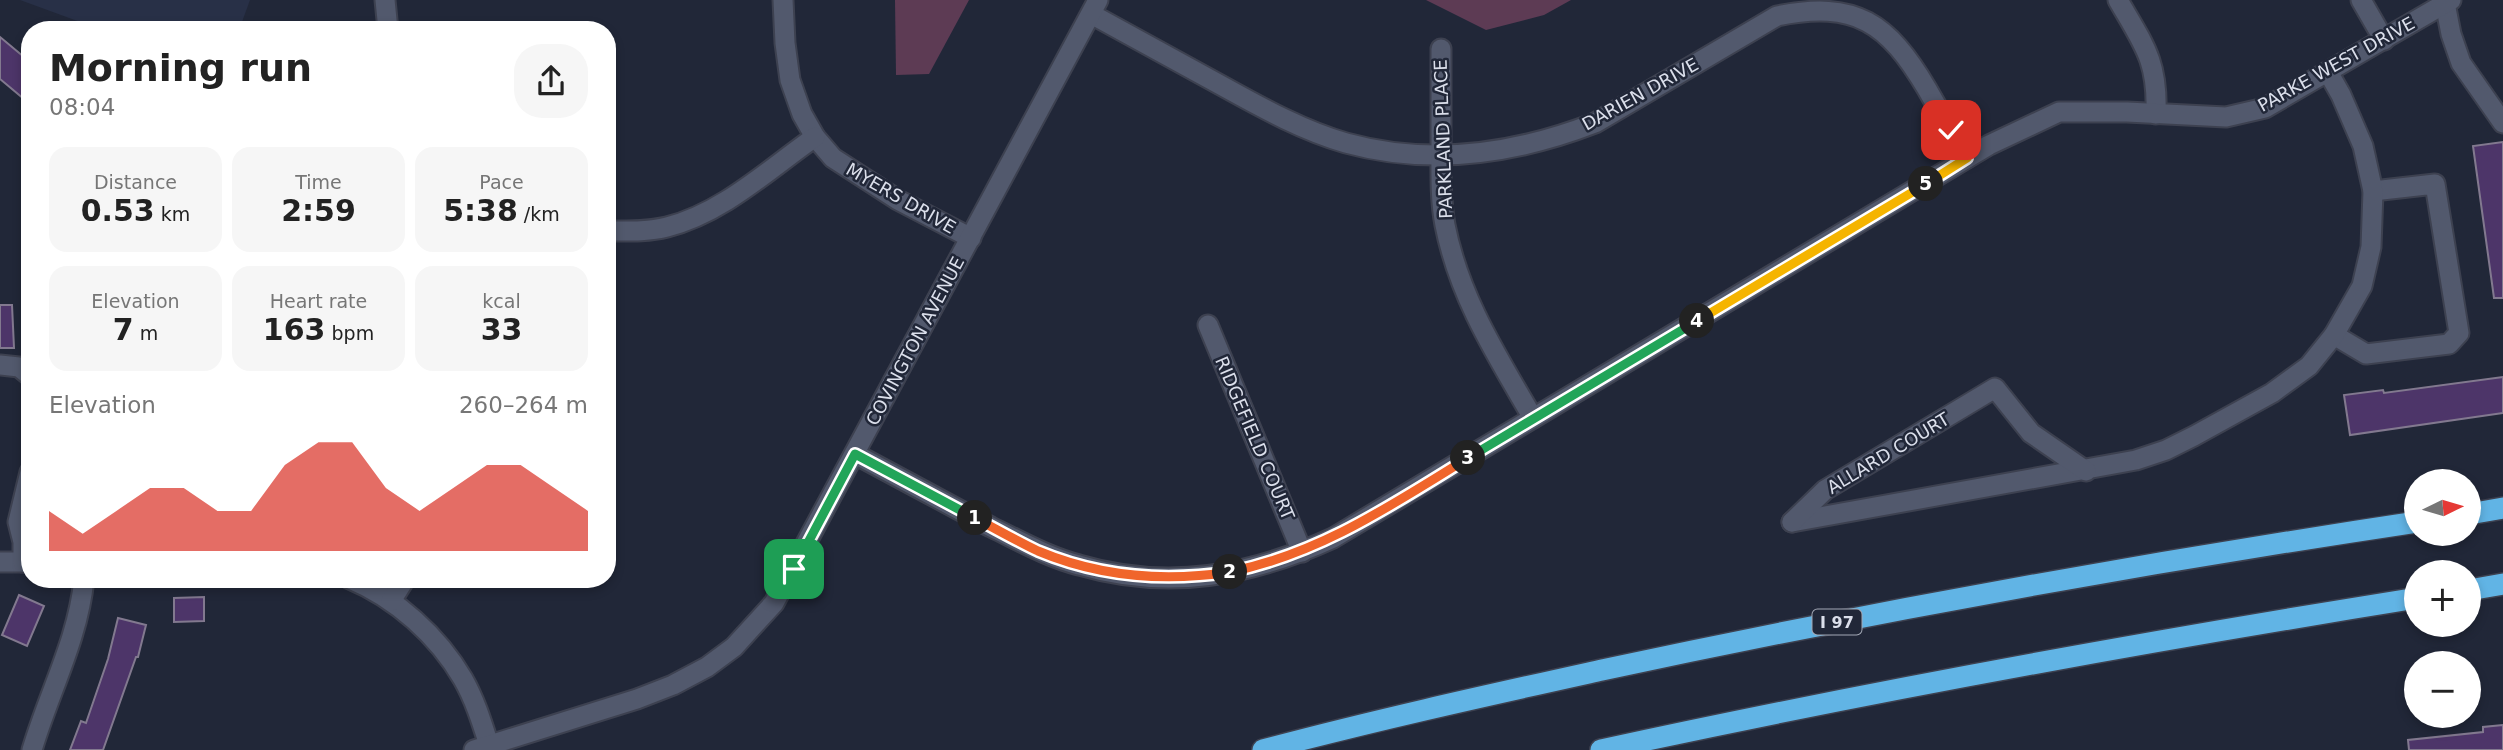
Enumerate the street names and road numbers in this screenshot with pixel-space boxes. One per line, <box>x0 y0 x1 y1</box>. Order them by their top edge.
street label: PARKE WEST DRIVE <box>2254 12 2418 116</box>
street label: DARIEN DRIVE <box>1578 53 1702 135</box>
street label: PARKLAND PLACE <box>1430 59 1456 219</box>
street label: MYERS DRIVE <box>843 158 959 238</box>
street label: COVINGTON AVENUE <box>862 253 968 429</box>
street label: RIDGEFIELD COURT <box>1211 353 1299 524</box>
street label: ALLARD COURT <box>1823 408 1954 498</box>
road number: I 97 <box>1812 610 1862 635</box>

